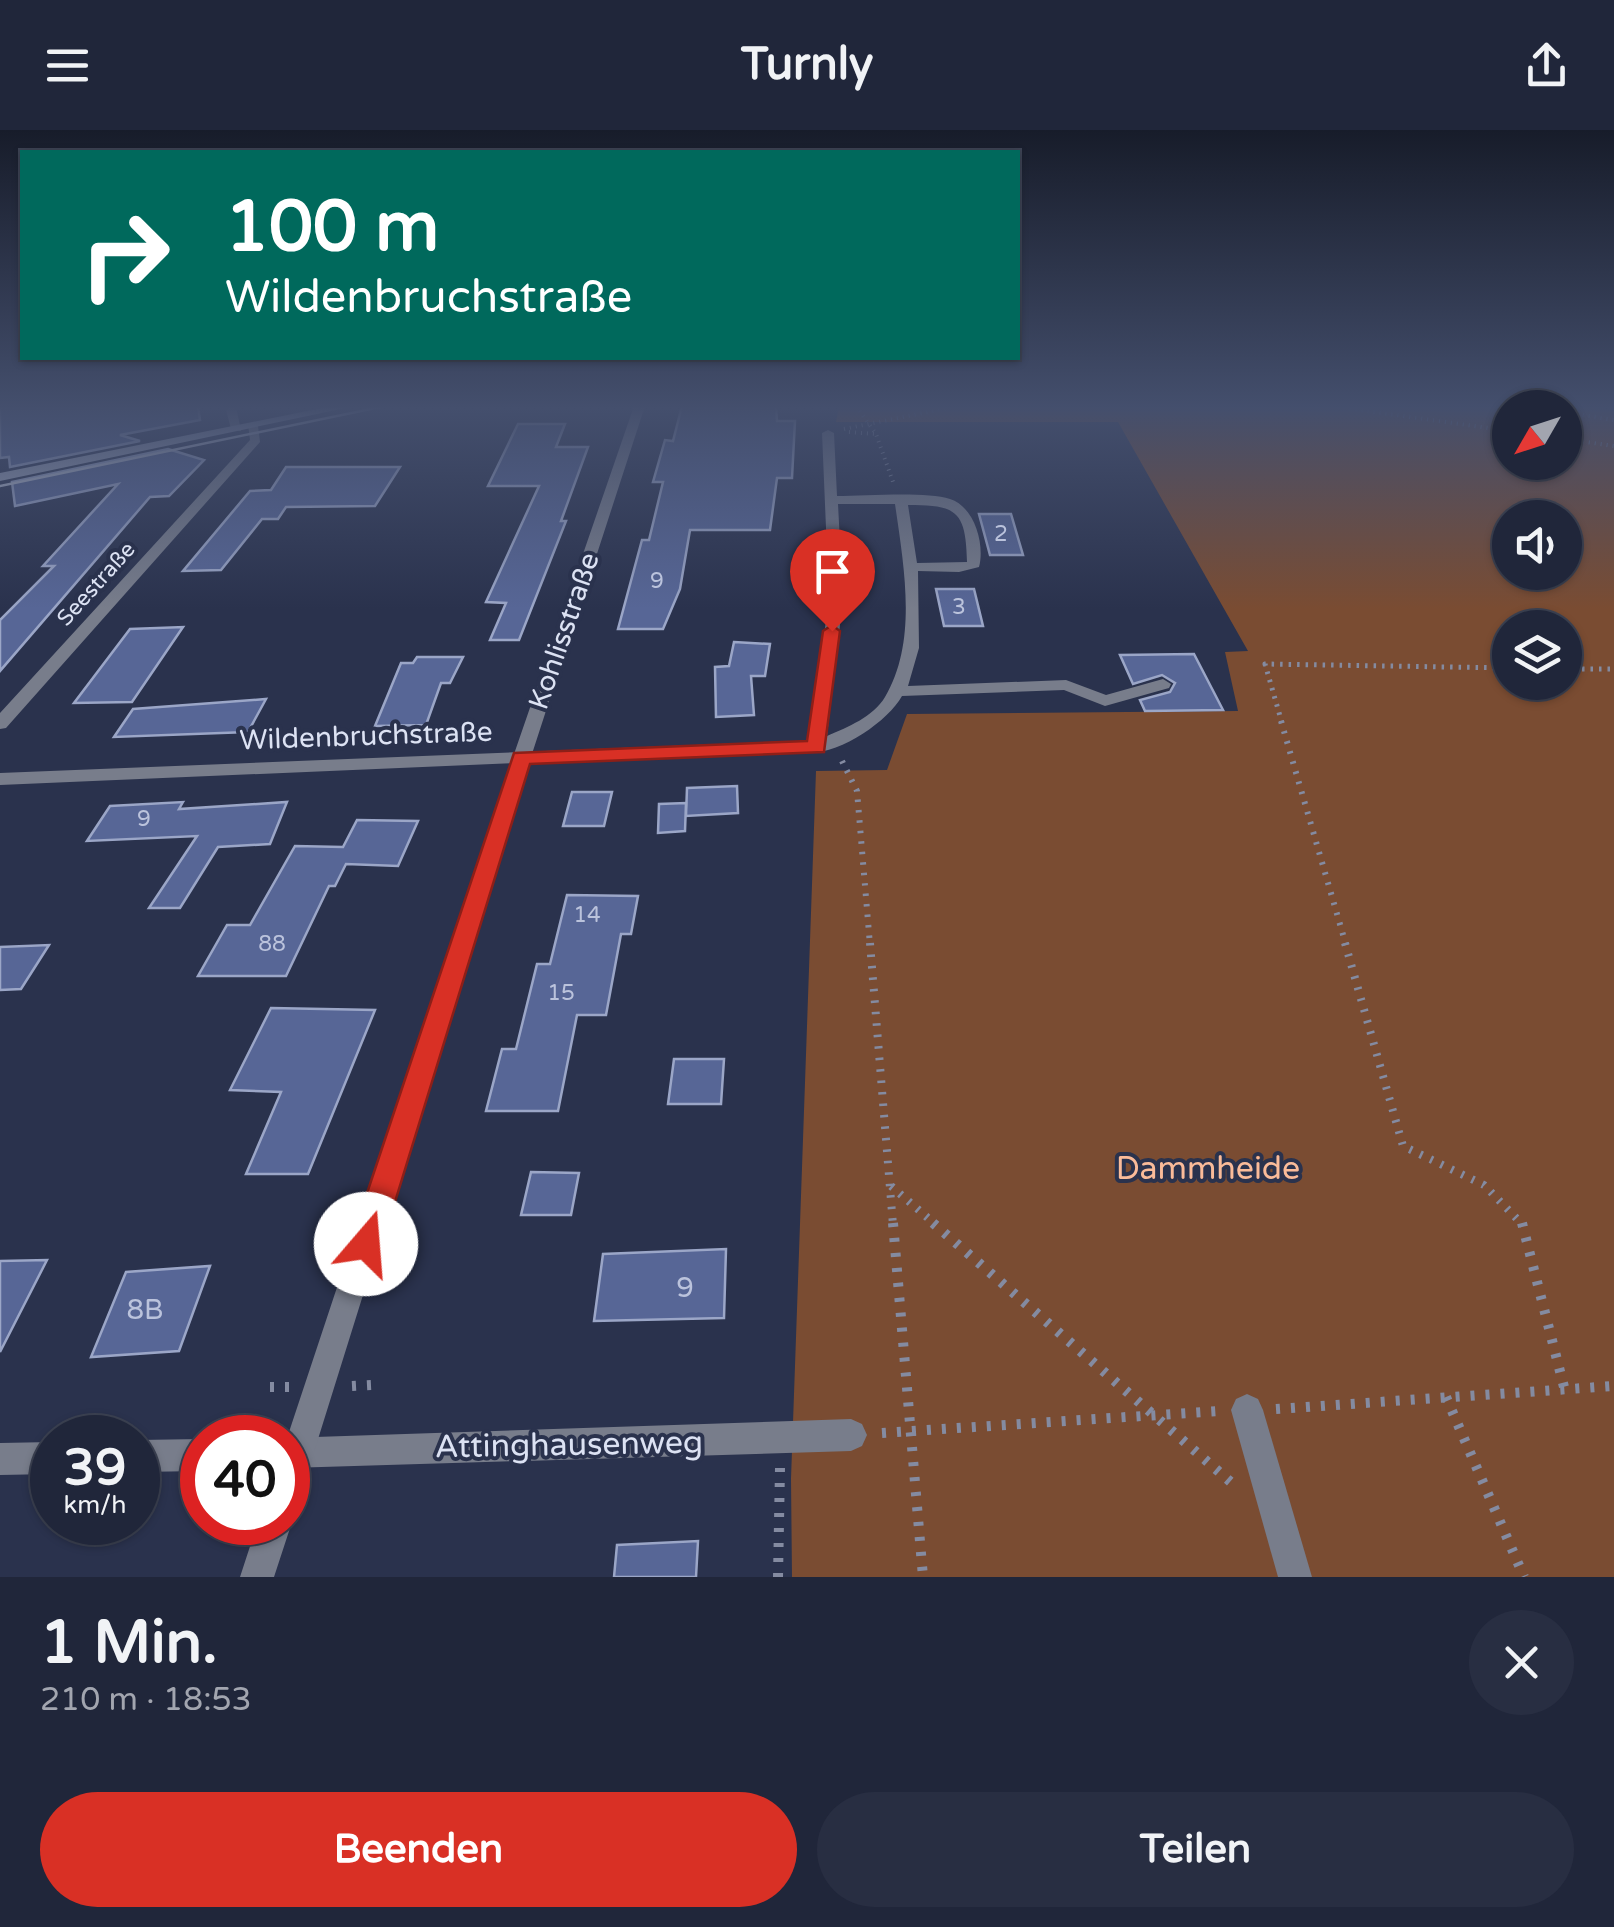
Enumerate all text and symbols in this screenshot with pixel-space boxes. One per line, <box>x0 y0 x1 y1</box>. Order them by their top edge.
icon: menu <box>40 38 95 93</box>
text: Turnly <box>741 38 873 92</box>
icon: share <box>1519 38 1574 93</box>
text: 100 m <box>225 186 439 270</box>
icon: right <box>60 190 190 320</box>
text: Wildenbruchstraße <box>225 271 632 325</box>
north arrow <box>1492 390 1582 480</box>
map controls <box>1492 390 1582 700</box>
button: sound <box>1492 500 1582 590</box>
house number: 2 <box>994 521 1008 547</box>
pin <box>790 529 875 632</box>
street label: Seestraße <box>52 537 140 631</box>
icon: arrive <box>805 544 860 599</box>
street label: Kohlisstraße <box>521 548 607 714</box>
house number: 9 <box>650 568 664 594</box>
house number: 3 <box>952 594 966 620</box>
button: layers <box>1492 610 1582 700</box>
street label: Wildenbruchstraße <box>239 715 493 757</box>
house number: 9 <box>137 806 151 832</box>
house number: 14 <box>573 902 601 928</box>
house number: 88 <box>258 931 286 957</box>
house number: 15 <box>547 980 575 1006</box>
park label: Dammheide <box>1116 1150 1300 1188</box>
position arrow <box>314 1192 418 1296</box>
house number: 9 <box>676 1271 694 1305</box>
house number: 8B <box>127 1293 164 1327</box>
speed limit sign: 40 <box>180 1415 310 1545</box>
street label: Attinghausenweg <box>435 1424 703 1466</box>
text: 39 <box>64 1438 126 1498</box>
text: km/h <box>64 1490 126 1520</box>
text: 1 Min. <box>40 1607 218 1679</box>
button: close <box>1469 1610 1574 1715</box>
text: 210 m · 18:53 <box>40 1681 252 1719</box>
button: Beenden <box>40 1792 797 1907</box>
button: Teilen <box>817 1792 1574 1907</box>

